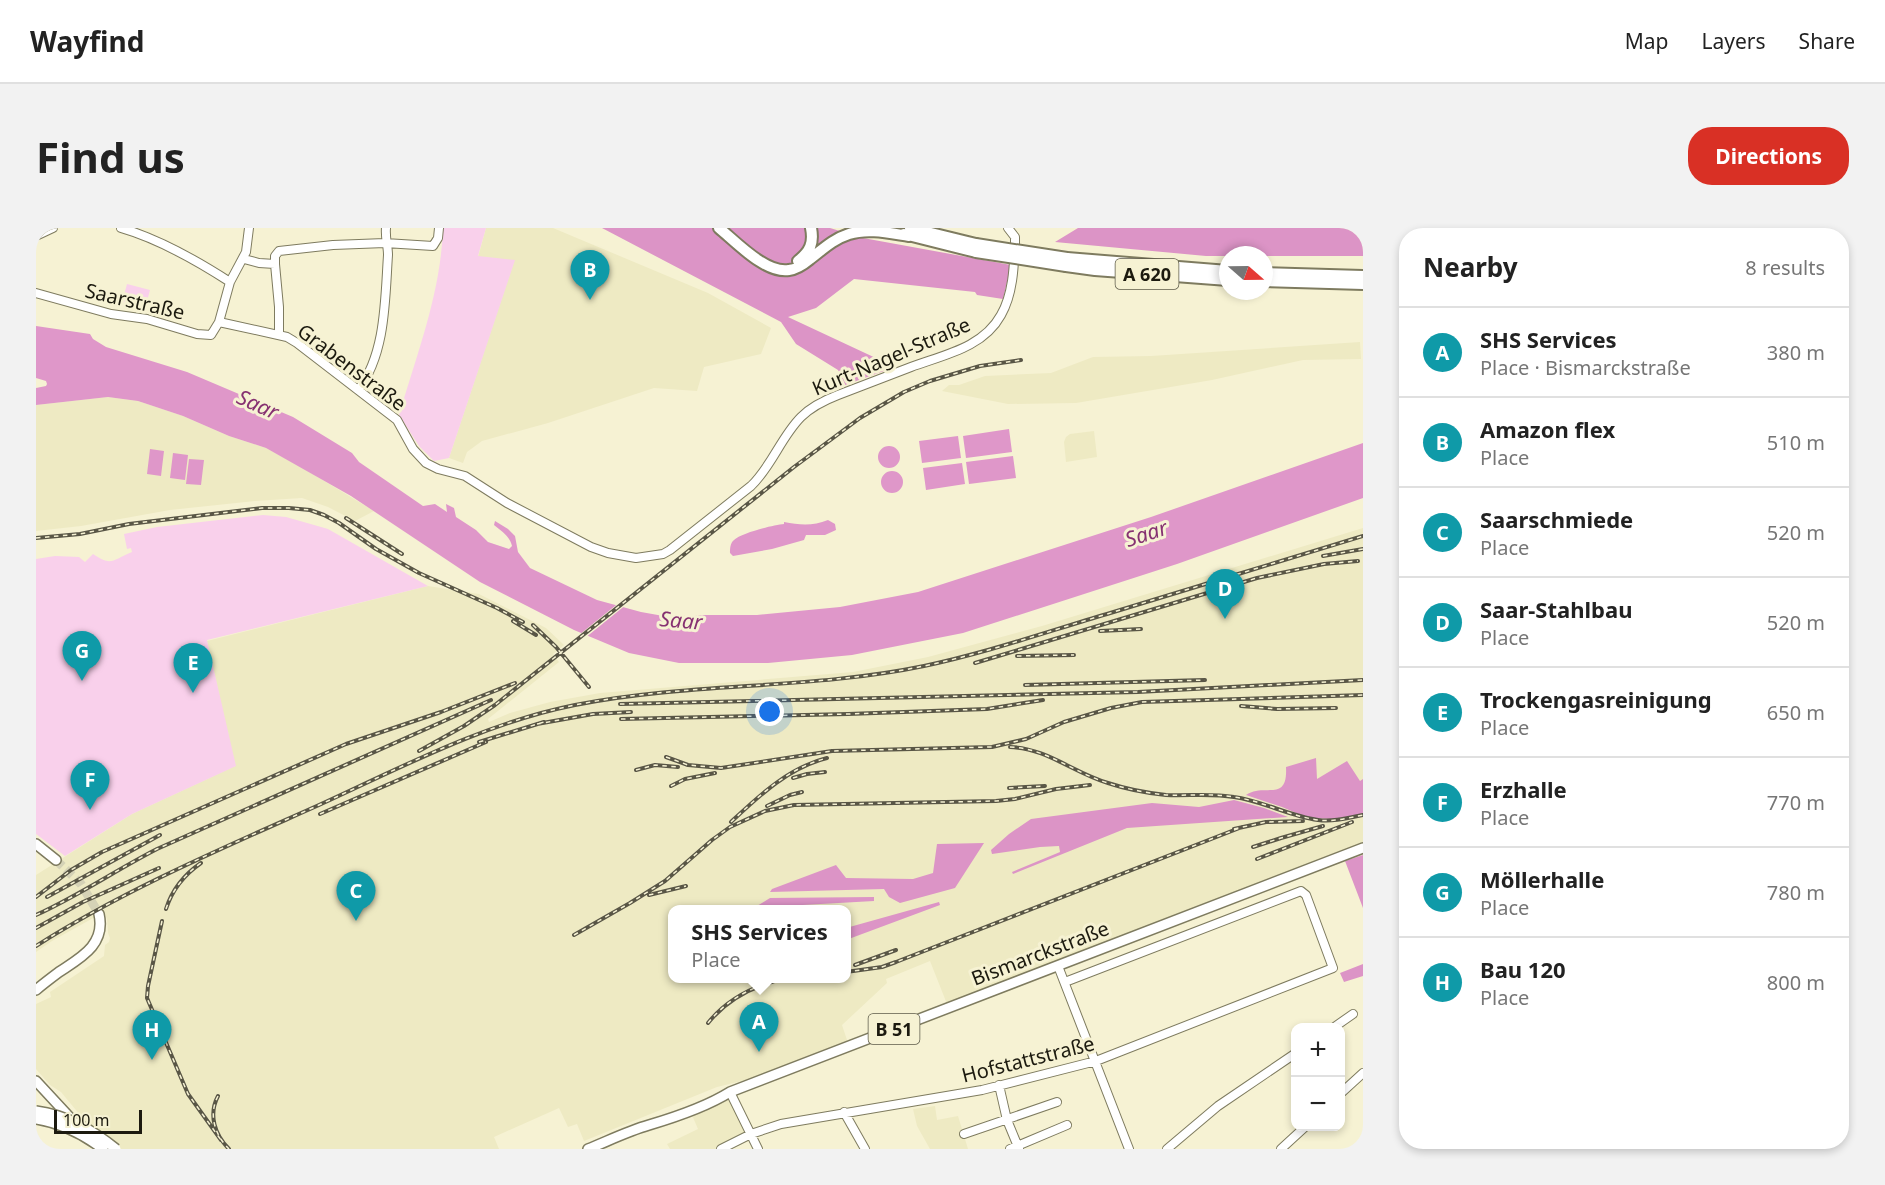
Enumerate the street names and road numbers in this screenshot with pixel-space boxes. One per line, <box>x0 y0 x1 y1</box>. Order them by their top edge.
road number: A 620 <box>1116 259 1178 289</box>
street label: Saarstraße <box>83 276 187 326</box>
street label: Kurt-Nagel-Straße <box>808 310 974 402</box>
street label: Grabenstraße <box>292 317 412 417</box>
street label: Bismarckstraße <box>967 914 1113 992</box>
road number: B 51 <box>868 1014 920 1044</box>
street label: Hofstattstraße <box>959 1029 1097 1089</box>

